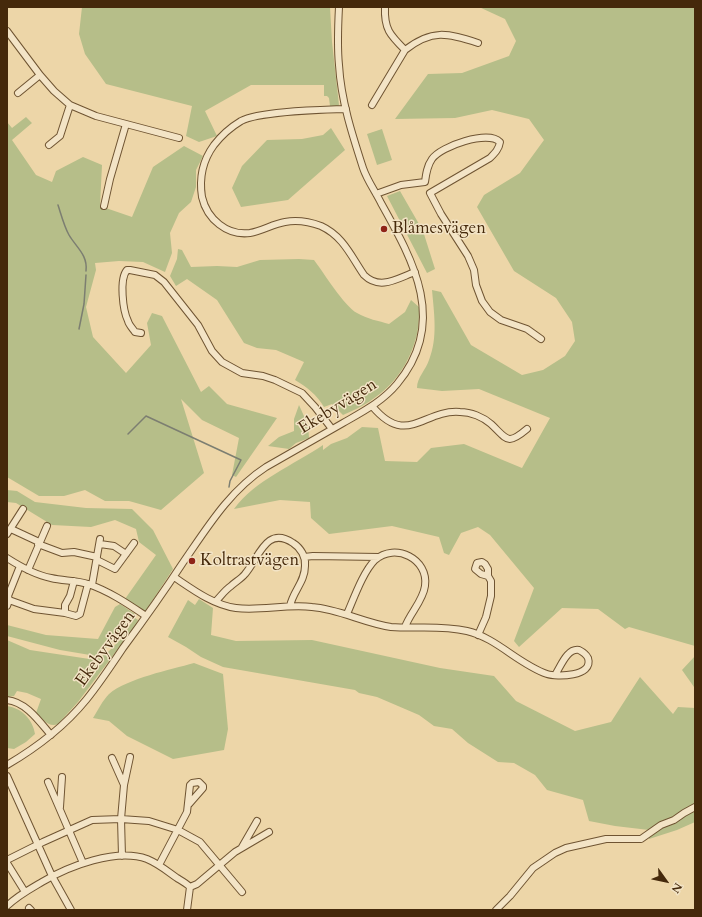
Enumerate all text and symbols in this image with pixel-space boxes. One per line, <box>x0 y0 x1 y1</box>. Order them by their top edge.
place label: Blåmesvägen <box>392 219 486 239</box>
marker: Blåmesvägen <box>379 224 389 234</box>
street label: Ekebyvägen <box>295 375 381 439</box>
place label: Koltrastvägen <box>200 551 299 571</box>
marker: Koltrastvägen <box>187 556 197 566</box>
street label: Ekebyvägen <box>72 607 140 691</box>
north arrow <box>646 861 686 901</box>
text: N <box>668 880 685 896</box>

